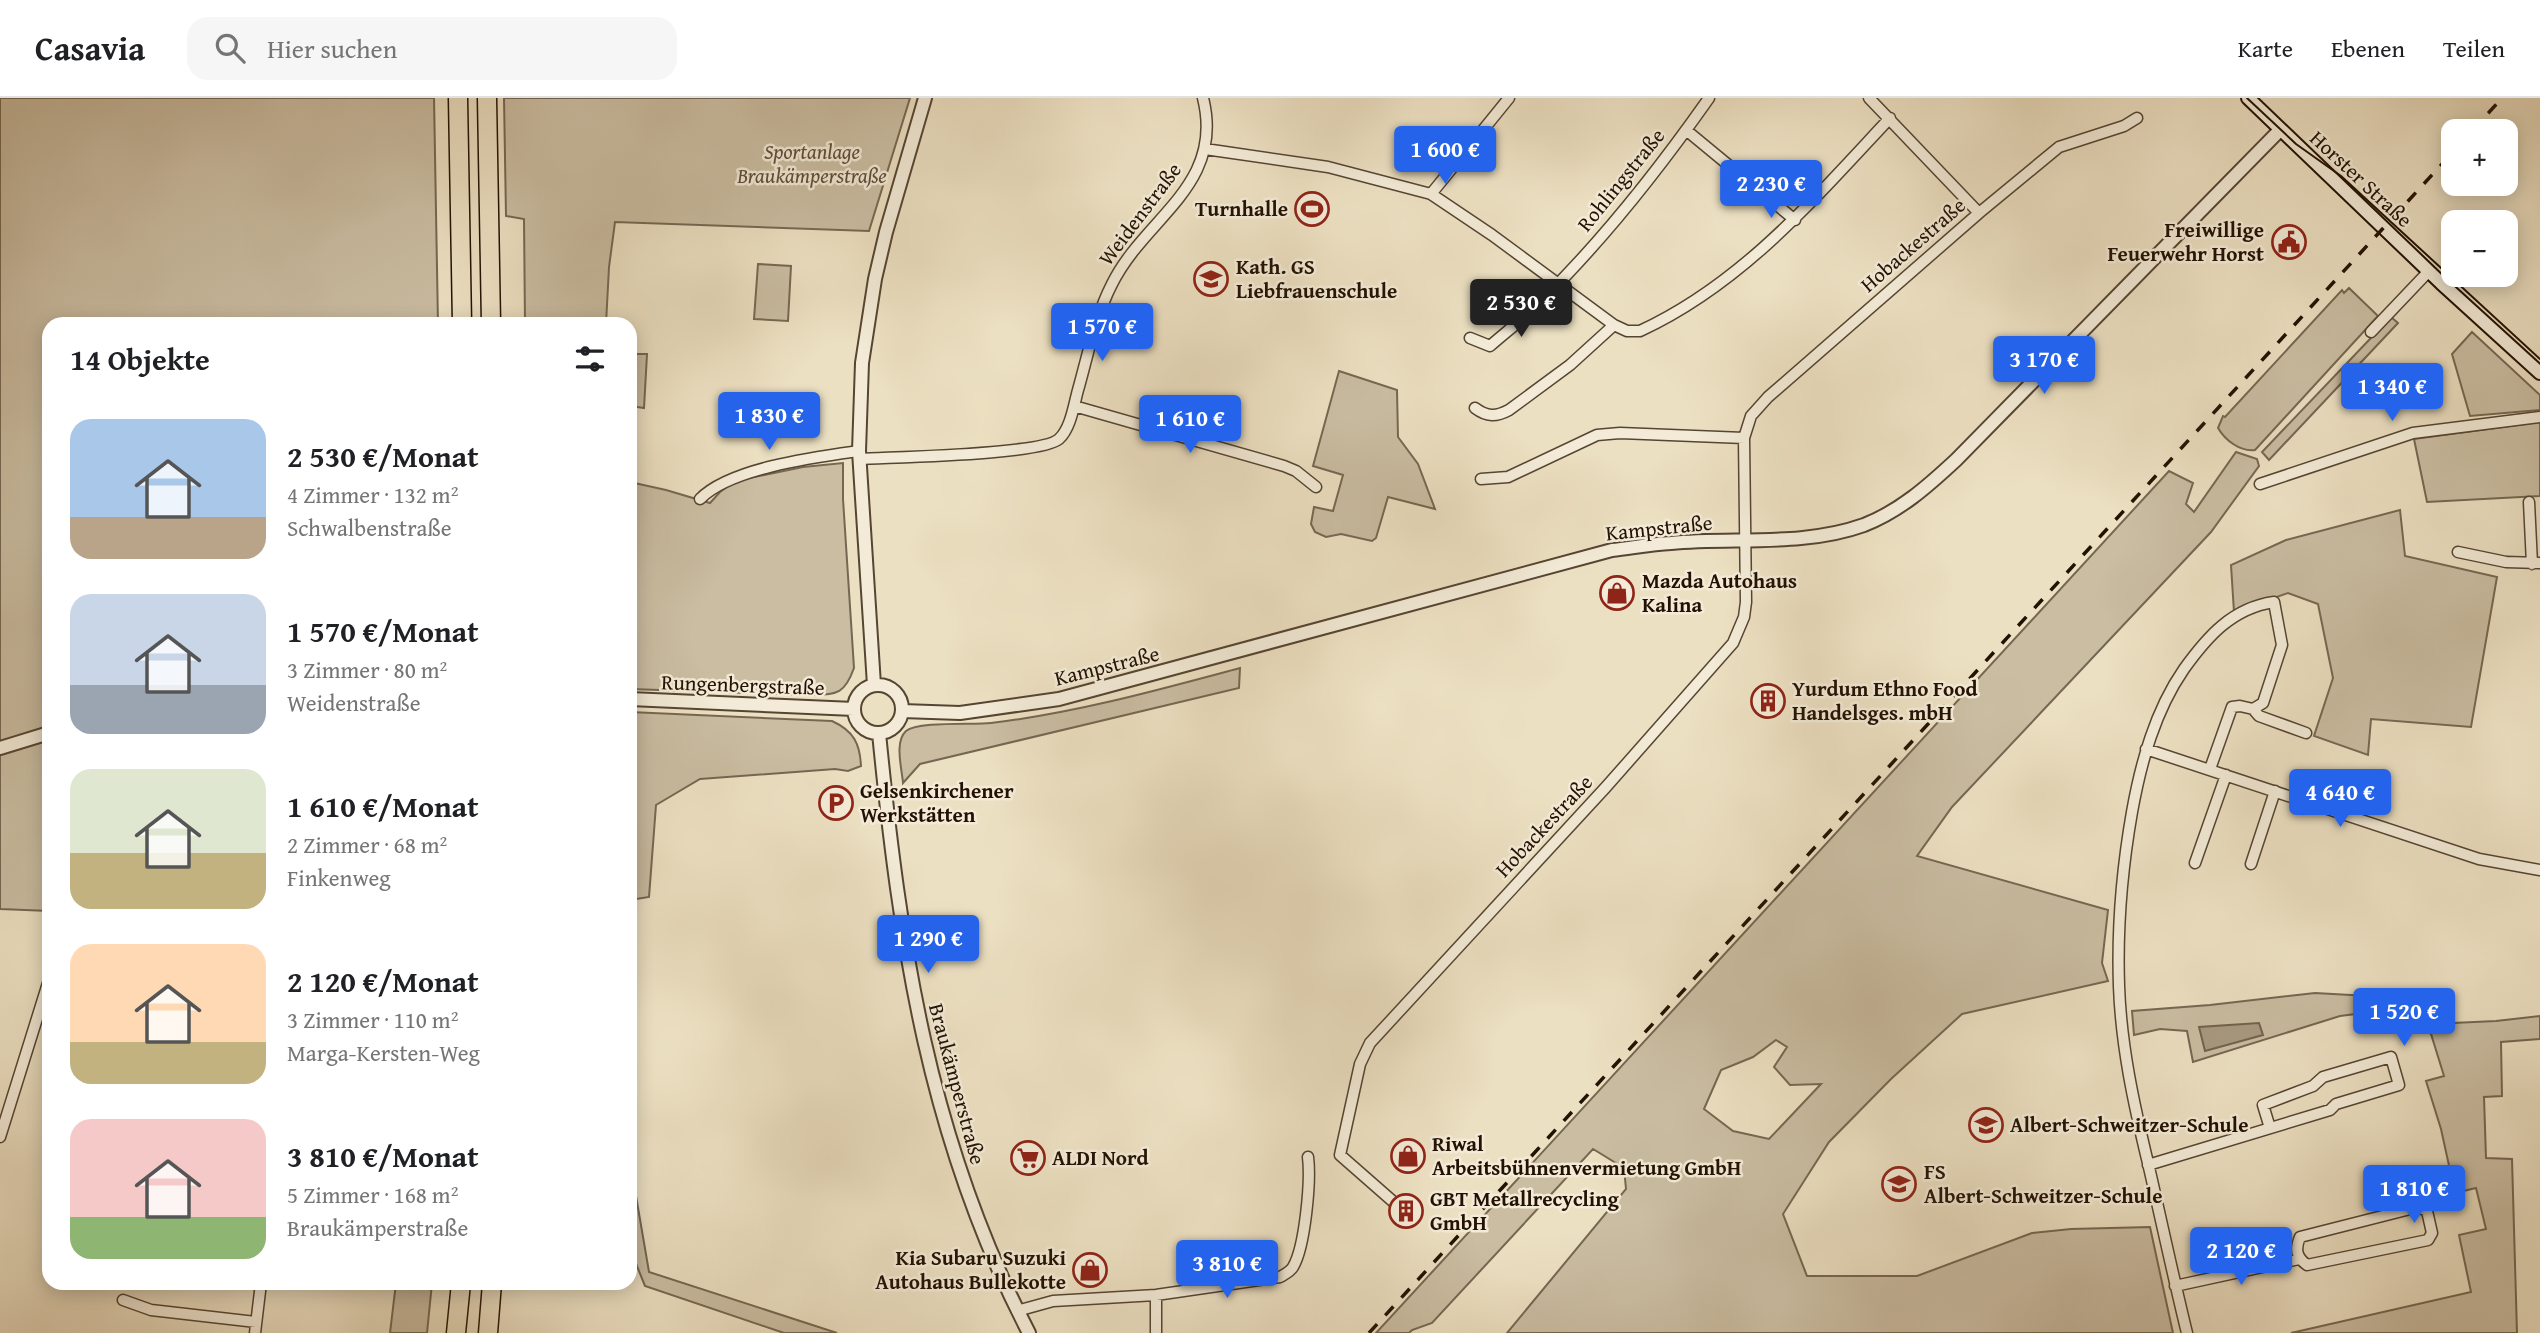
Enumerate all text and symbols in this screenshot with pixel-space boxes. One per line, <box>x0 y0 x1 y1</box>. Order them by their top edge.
search box <box>187 17 677 80</box>
text: Casavia <box>35 24 145 72</box>
icon: search <box>211 29 249 67</box>
text: Hier suchen <box>267 29 397 68</box>
text: Karte <box>2238 31 2293 66</box>
text: Ebenen <box>2331 31 2405 66</box>
text: Teilen <box>2443 31 2505 66</box>
map controls <box>2441 119 2518 287</box>
button: + <box>2441 119 2518 196</box>
street label: Rohlingstraße <box>1569 121 1672 238</box>
street label: Horster Straße <box>2303 123 2420 235</box>
pin: 1 600 € <box>1380 126 1510 186</box>
text: 1 600 € <box>1410 132 1480 165</box>
park label: Sportanlage Braukämperstraße <box>736 136 887 191</box>
street label: Weidenstraße <box>1091 156 1189 272</box>
pin: 2 230 € <box>1706 160 1836 220</box>
text: 2 230 € <box>1736 166 1806 199</box>
sports icon: Turnhalle <box>1293 190 1331 228</box>
street label: Hobackestraße <box>1853 190 1972 299</box>
place label: Turnhalle <box>1195 193 1288 224</box>
button: − <box>2441 210 2518 287</box>
place label: Freiwillige Feuerwehr Horst <box>2108 214 2264 269</box>
public building icon: Freiwillige Feuerwehr Horst <box>2270 223 2308 261</box>
place label: Kath. GS Liebfrauenschule <box>1236 251 1397 306</box>
school or university icon: Kath. GS Liebfrauenschule <box>1192 260 1230 298</box>
pin: 2 530 € <box>1456 280 1586 339</box>
text: 2 530 € <box>1486 285 1556 318</box>
pin: 1 570 € <box>1037 303 1167 363</box>
text: 1 570 € <box>1067 309 1137 342</box>
pin: 3 170 € <box>1979 336 2109 396</box>
text: 14 Objekte <box>70 337 210 381</box>
icon: filters <box>571 340 609 378</box>
text: 3 170 € <box>2009 342 2079 375</box>
pin: 1 340 € <box>2327 364 2457 423</box>
text: 1 340 € <box>2357 369 2427 402</box>
pin: 1 830 € <box>704 392 834 452</box>
pin: 1 610 € <box>1125 396 1255 455</box>
text: 1 830 € <box>734 398 804 431</box>
text: 1 610 € <box>1155 401 1225 434</box>
text: 2 530 €/Monat <box>287 434 479 478</box>
icon: home <box>126 447 210 531</box>
text: 4 Zimmer · 132 m² <box>287 478 458 511</box>
street label: Kampstraße <box>1604 506 1714 549</box>
text: Schwalbenstraße <box>287 511 452 544</box>
place label: Mazda Autohaus Kalina <box>1642 565 1797 620</box>
shop icon: Mazda Autohaus Kalina <box>1598 574 1636 612</box>
text: 1 570 €/Monat <box>287 609 479 653</box>
icon: home <box>126 622 210 706</box>
street label: Kampstraße <box>1051 637 1163 694</box>
text: 3 Zimmer · 80 m² <box>287 653 447 686</box>
street label: Rungenbergstraße <box>661 666 825 703</box>
place label: Yurdum Ethno Food Handelsges. mbH <box>1792 673 1977 728</box>
building icon: Yurdum Ethno Food Handelsges. mbH <box>1749 682 1787 720</box>
text: Weidenstraße <box>287 686 421 719</box>
street label: Hobackestraße <box>1488 767 1600 884</box>
pin: 4 640 € <box>2275 770 2405 829</box>
place label: Gelsenkirchener Werkstätten <box>860 775 1014 830</box>
text: 4 640 € <box>2305 775 2375 808</box>
text: 1 610 €/Monat <box>287 784 479 828</box>
parking icon: Gelsenkirchener Werkstätten <box>817 784 855 822</box>
icon: home <box>126 797 210 881</box>
text: 2 Zimmer · 68 m² <box>287 828 447 861</box>
text: Finkenweg <box>287 861 391 894</box>
pin: 1 290 € <box>863 916 993 975</box>
text: 1 290 € <box>893 921 963 954</box>
text: 2 120 €/Monat <box>287 959 479 1003</box>
icon: home <box>126 972 210 1056</box>
pin: 1 520 € <box>2339 988 2469 1048</box>
text: 1 520 € <box>2369 994 2439 1027</box>
street label: Braukämperstraße <box>921 1000 994 1168</box>
text: 3 Zimmer · 110 m² <box>287 1003 458 1036</box>
text: Marga-Kersten-Weg <box>287 1036 480 1069</box>
school or university icon: Albert-Schweitzer-Schule <box>1967 1106 2005 1144</box>
place label: Albert-Schweitzer-Schule <box>2010 1109 2248 1140</box>
place label: Riwal Arbeitsbühnenvermietung GmbH <box>1432 1128 1741 1183</box>
text: 3 810 €/Monat <box>287 1134 479 1178</box>
shop icon: Riwal Arbeitsbühnenvermietung GmbH <box>1389 1137 1427 1175</box>
supermarket icon: ALDI Nord <box>1009 1139 1047 1177</box>
place label: ALDI Nord <box>1052 1142 1148 1173</box>
icon: home <box>126 1147 210 1231</box>
place label: FS Albert-Schweitzer-Schule <box>1924 1156 2162 1211</box>
school or university icon: FS Albert-Schweitzer-Schule <box>1880 1165 1918 1203</box>
pin: 1 810 € <box>2349 1166 2479 1225</box>
text: 1 810 € <box>2379 1171 2449 1204</box>
text: 5 Zimmer · 168 m² <box>287 1178 458 1211</box>
place label: GBT Metallrecycling GmbH <box>1430 1183 1620 1238</box>
building icon: GBT Metallrecycling GmbH <box>1387 1192 1425 1230</box>
text: Braukämperstraße <box>287 1211 468 1244</box>
pin: 2 120 € <box>2176 1228 2306 1287</box>
text: 2 120 € <box>2206 1233 2276 1266</box>
pin: 3 810 € <box>1162 1240 1292 1300</box>
place label: Kia Subaru Suzuki Autohaus Bullekotte <box>875 1242 1066 1297</box>
text: 3 810 € <box>1192 1246 1262 1279</box>
shop icon: Kia Subaru Suzuki Autohaus Bullekotte <box>1071 1251 1109 1289</box>

